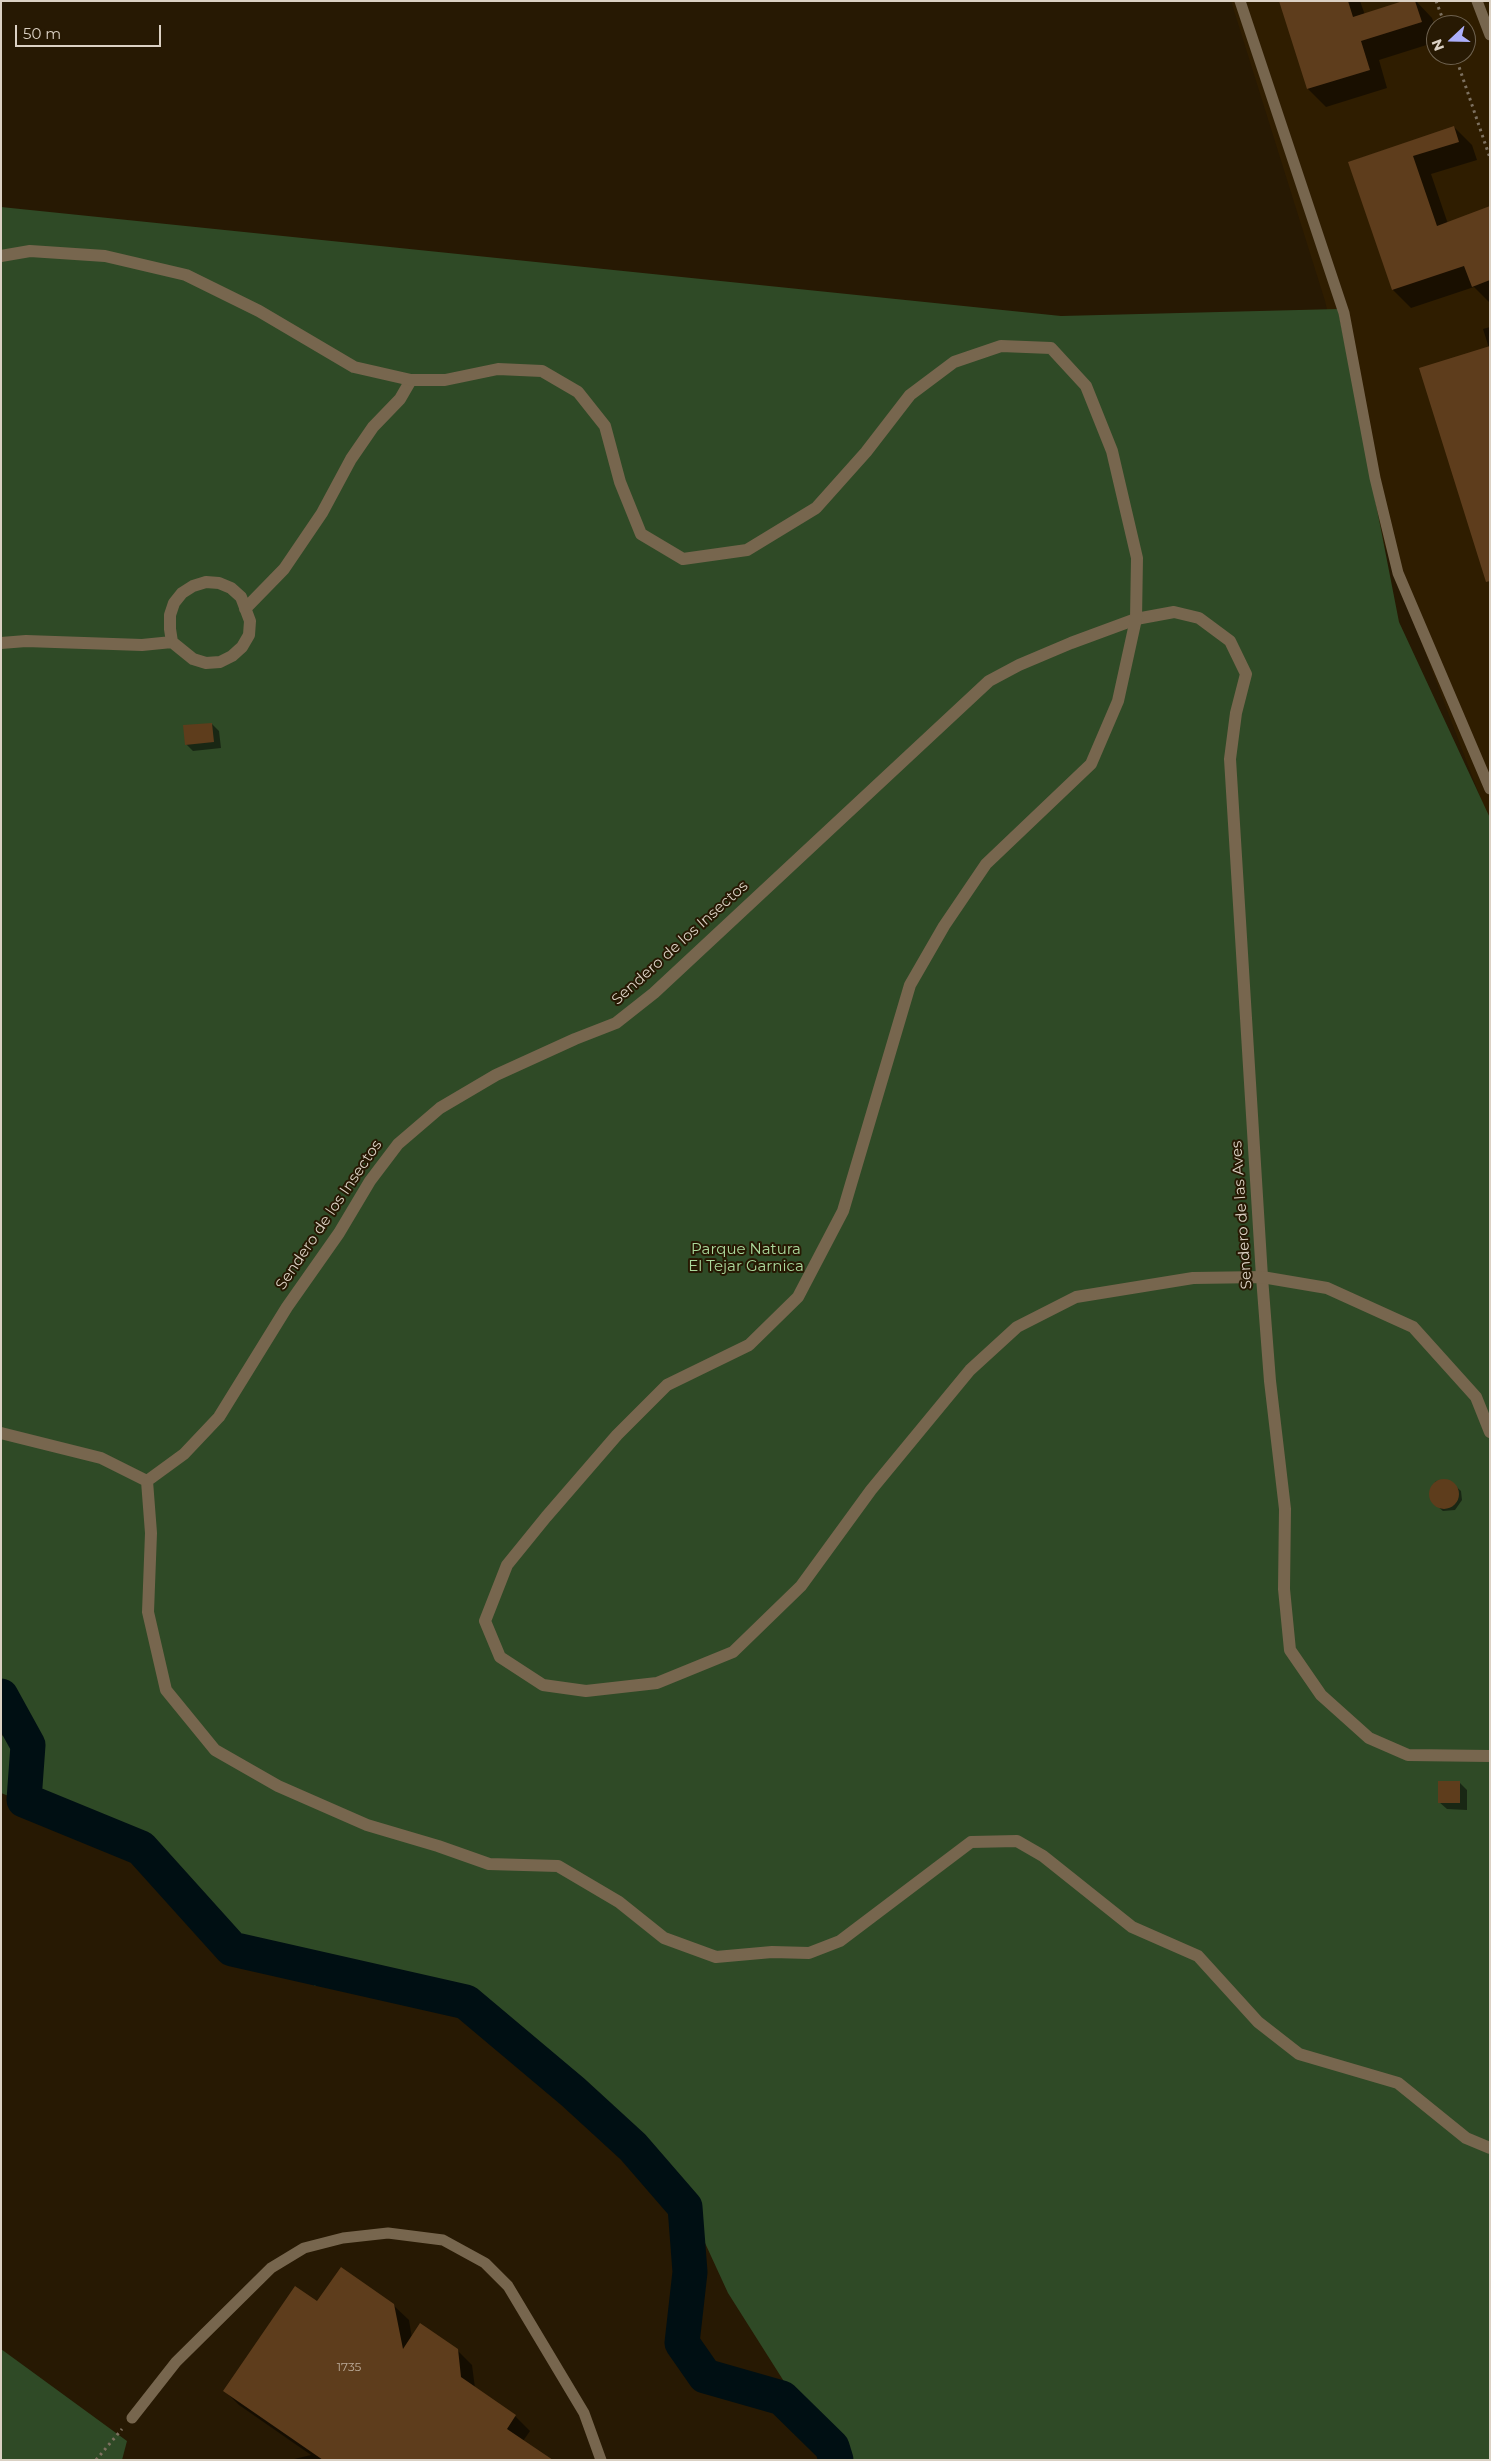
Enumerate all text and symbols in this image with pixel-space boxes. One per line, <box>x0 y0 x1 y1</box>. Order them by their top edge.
scale bar <box>18 15 164 47</box>
north arrow <box>1426 15 1476 65</box>
text: 50 m <box>23 24 61 43</box>
text: N <box>1428 37 1448 54</box>
street label: Sendero de los Insectos <box>608 877 752 1009</box>
street label: Sendero de los Insectos <box>272 1137 386 1293</box>
street label: Sendero de las Aves <box>1228 1140 1256 1290</box>
park label: Parque Natura El Tejar Garnica <box>688 1241 804 1276</box>
house number: 1735 <box>337 2360 361 2374</box>

